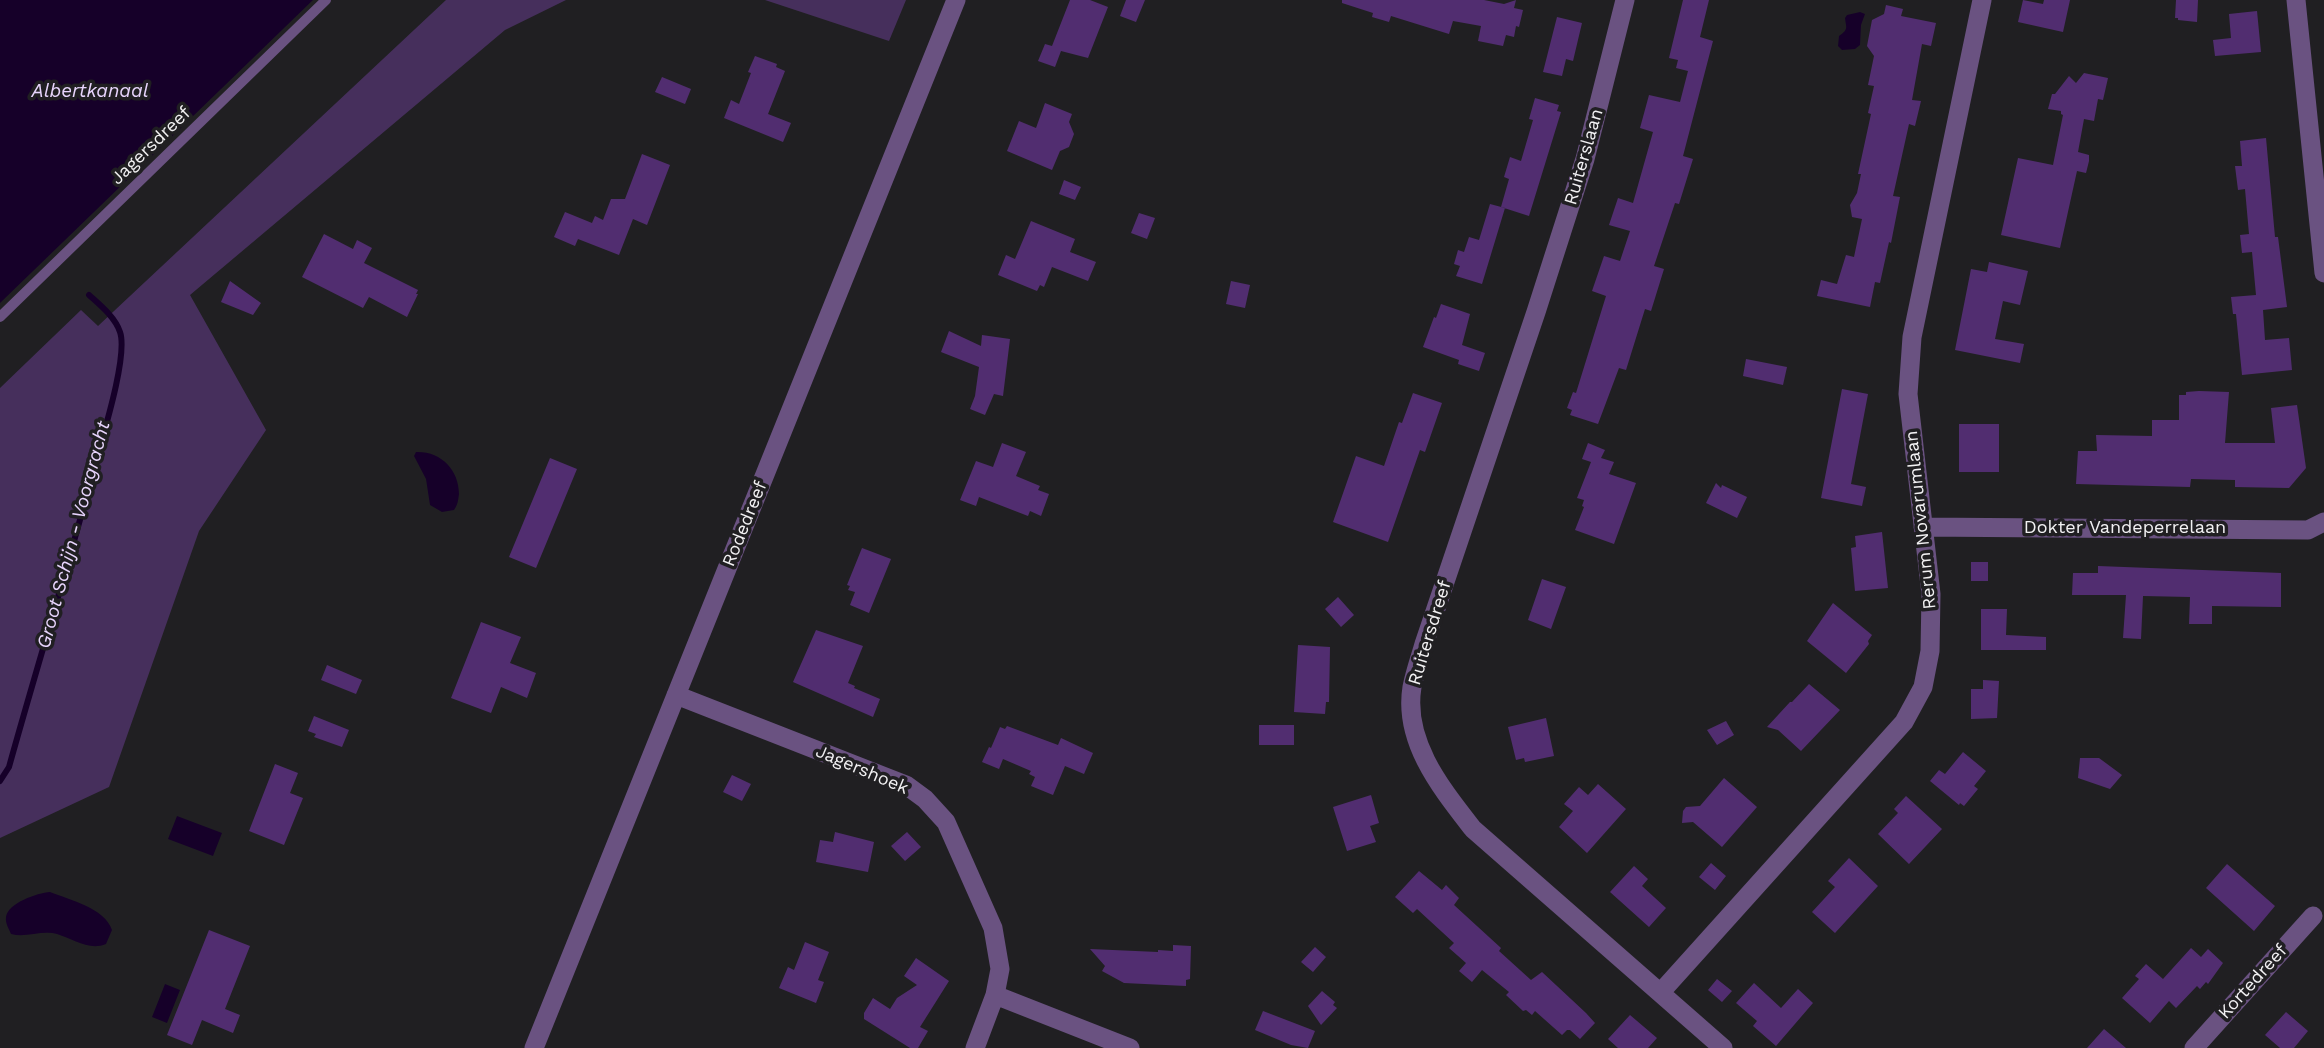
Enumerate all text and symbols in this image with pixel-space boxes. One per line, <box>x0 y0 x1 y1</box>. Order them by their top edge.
water label: Albertkanaal <box>31 80 149 102</box>
street label: Jagersdreef <box>107 103 195 189</box>
street label: Ruiterslaan <box>1560 106 1608 208</box>
water label: Groot Schijn - Voorgracht <box>33 419 115 651</box>
street label: Rerum Novarumlaan <box>1901 430 1941 610</box>
street label: Rodedreef <box>718 478 772 570</box>
street label: Dokter Vandeperrelaan <box>2024 517 2226 539</box>
street label: Ruitersdreef <box>1404 578 1456 688</box>
street label: Jagershoek <box>812 741 912 799</box>
street label: Kortedreef <box>2214 940 2292 1024</box>

